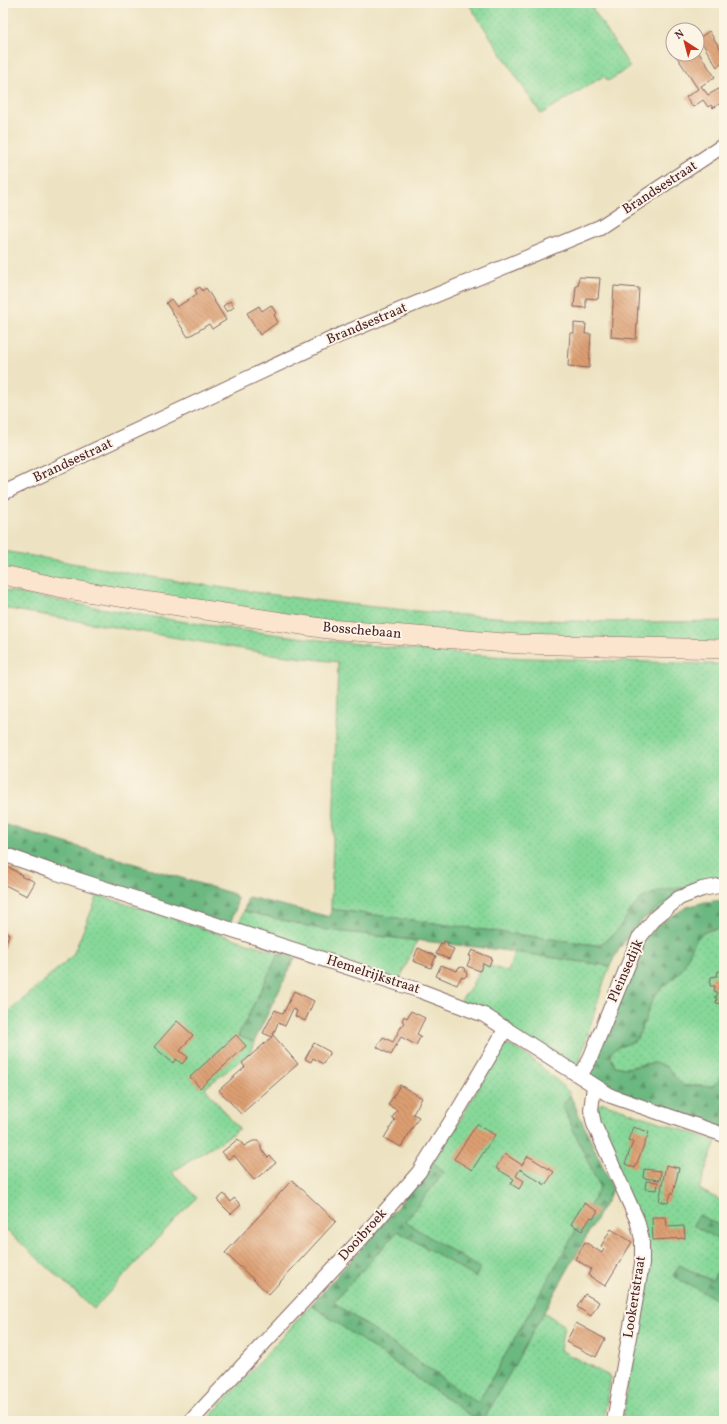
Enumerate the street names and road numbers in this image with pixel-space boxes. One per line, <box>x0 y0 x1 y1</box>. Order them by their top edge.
street label: Brandsestraat <box>619 157 701 219</box>
street label: Brandsestraat <box>324 298 410 350</box>
street label: Brandsestraat <box>30 434 116 488</box>
street label: Bosschebaan <box>322 618 402 644</box>
street label: Pleinsedijk <box>604 936 649 1006</box>
street label: Hemelrijkstraat <box>324 951 422 999</box>
street label: Dooibroek <box>334 1204 392 1265</box>
street label: Lookertstraat <box>619 1255 651 1339</box>

